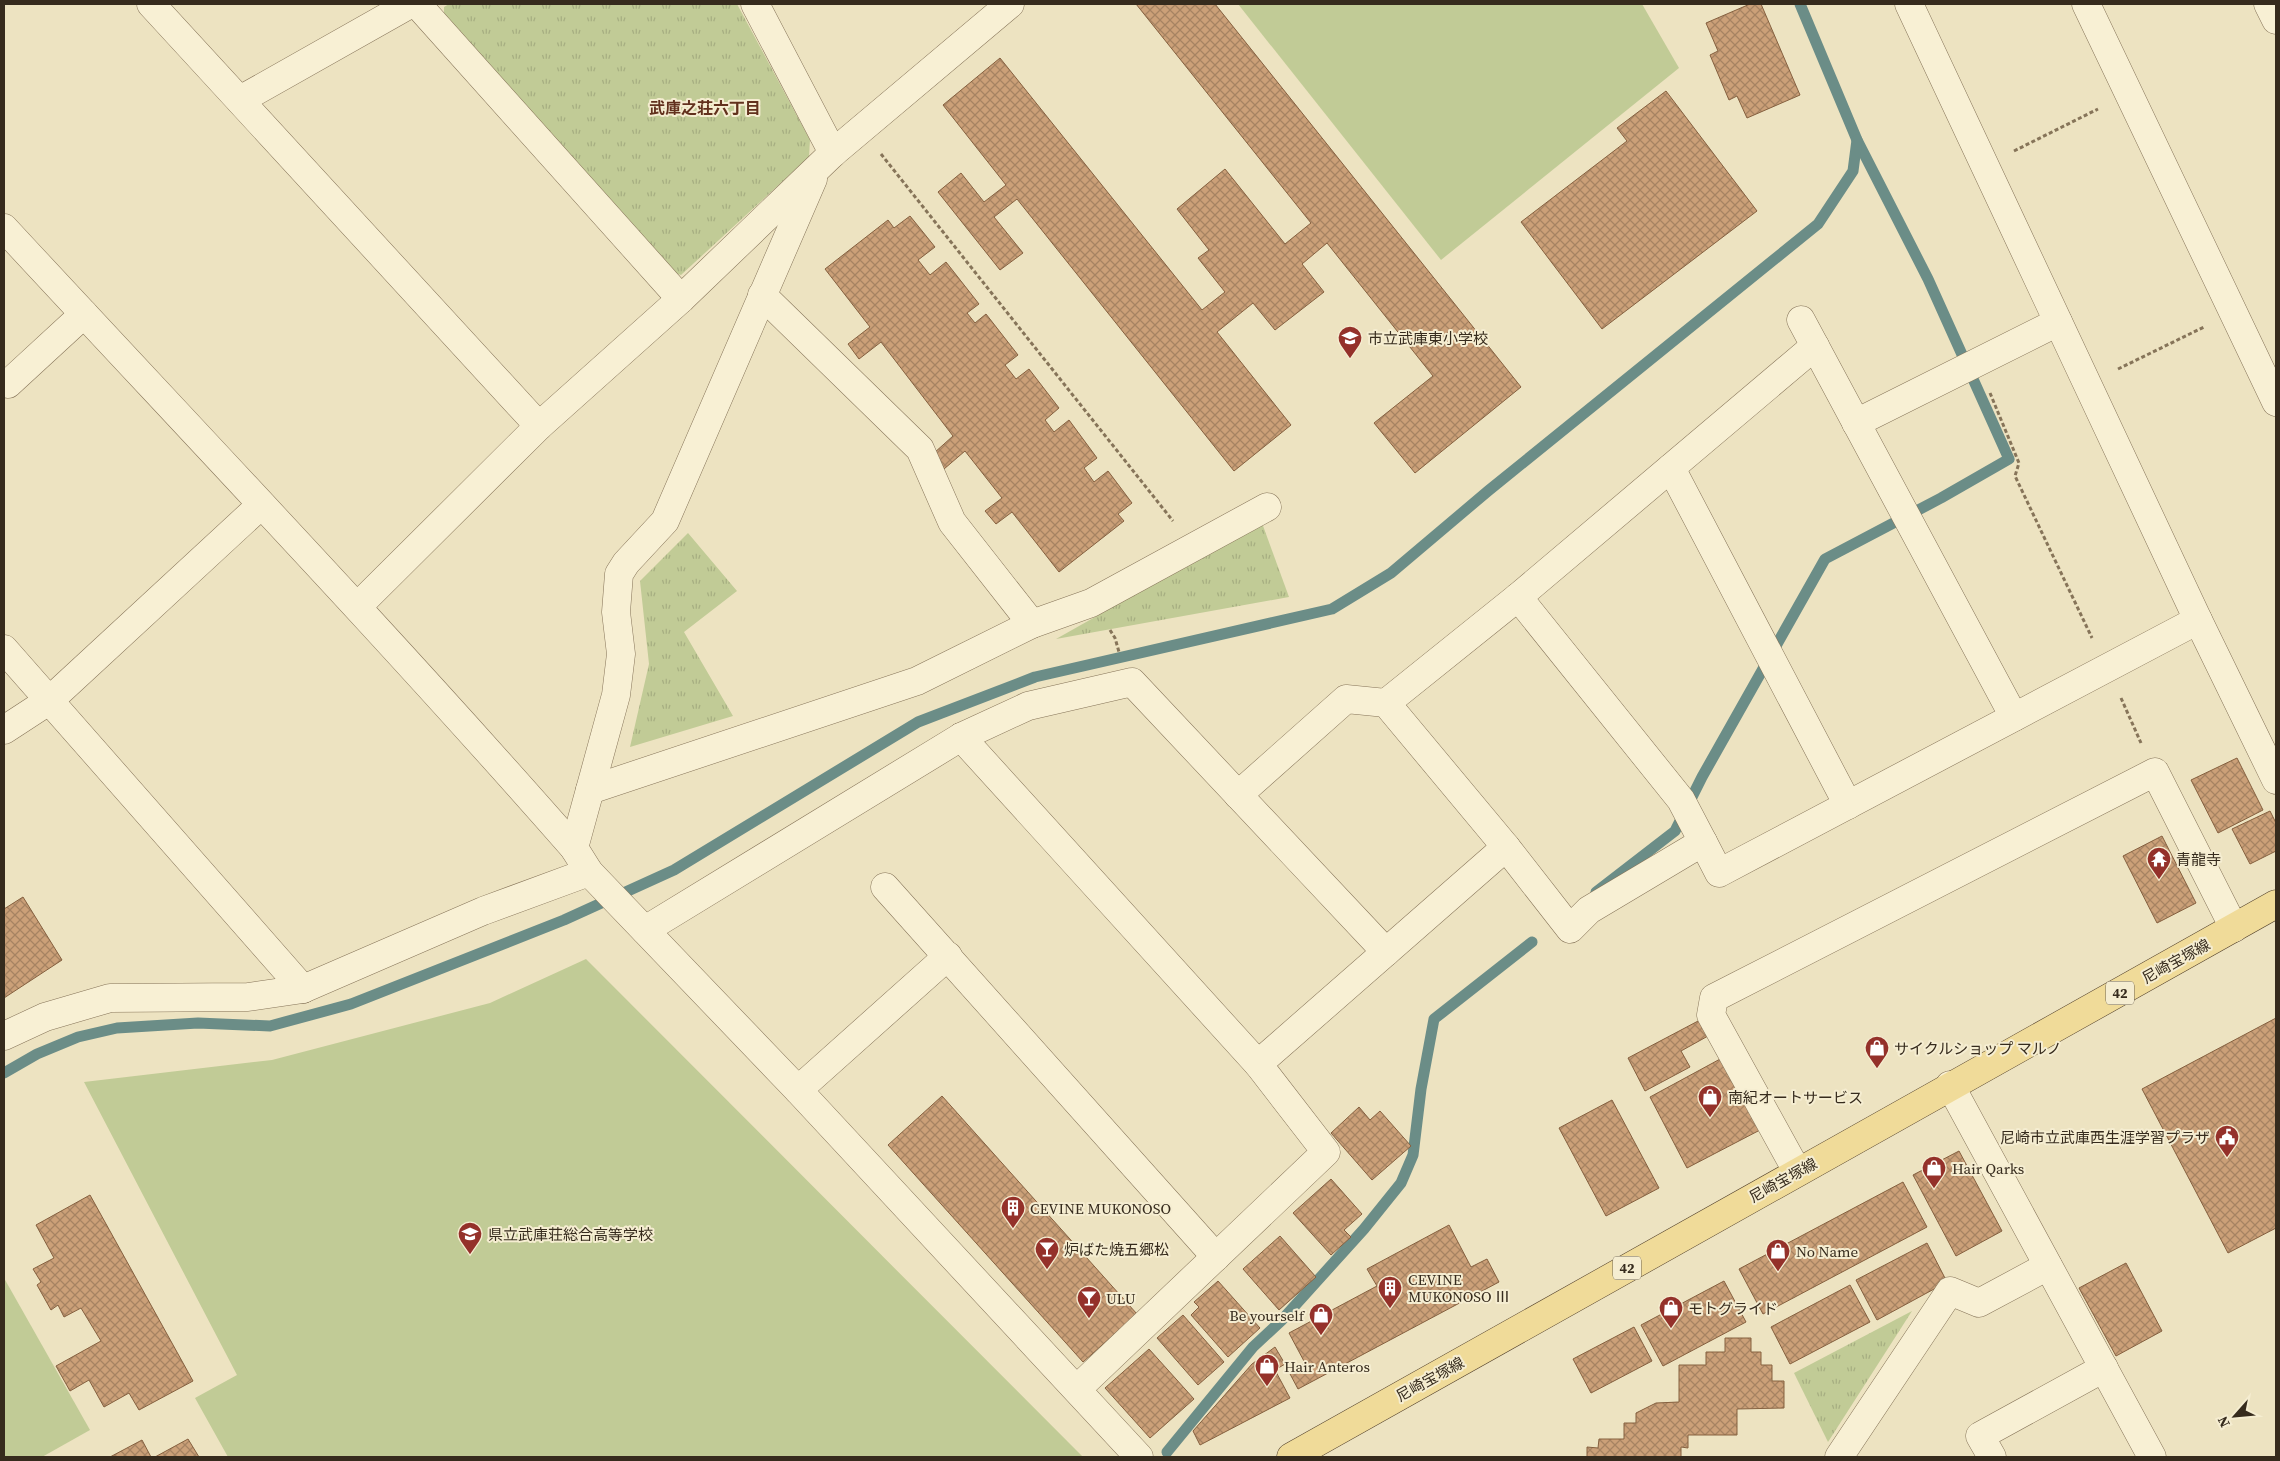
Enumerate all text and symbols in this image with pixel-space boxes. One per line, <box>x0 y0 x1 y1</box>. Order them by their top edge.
district label: 武庫之荘六丁目 <box>649 97 761 119</box>
school or university icon: 市立武庫東小学校 <box>1337 325 1363 359</box>
place label: 市立武庫東小学校 <box>1368 328 1488 349</box>
temple icon: 青龍寺 <box>2146 846 2172 880</box>
place label: 青龍寺 <box>2176 849 2221 870</box>
street label: 尼崎宝塚線 <box>2138 934 2214 988</box>
road number: 42 <box>2106 981 2134 1004</box>
shop icon: サイクルショップ マルノ <box>1864 1035 1890 1069</box>
place label: サイクルショップ マルノ <box>1894 1038 2062 1059</box>
shop icon: 南紀オートサービス <box>1697 1084 1723 1118</box>
place label: 南紀オートサービス <box>1728 1087 1863 1108</box>
public building icon: 尼崎市立武庫西生涯学習プラザ <box>2214 1124 2240 1158</box>
place label: 尼崎市立武庫西生涯学習プラザ <box>2000 1127 2210 1148</box>
street label: 尼崎宝塚線 <box>1745 1153 1821 1207</box>
shop icon: Hair Qarks <box>1921 1155 1947 1189</box>
place label: Hair Qarks <box>1952 1158 2024 1179</box>
building icon: CEVINE MUKONOSO <box>1000 1195 1026 1229</box>
place label: CEVINE MUKONOSO <box>1030 1198 1171 1219</box>
school or university icon: 県立武庫荘総合高等学校 <box>457 1221 483 1255</box>
place label: 県立武庫荘総合高等学校 <box>488 1224 653 1245</box>
bar icon: 炉ばた焼五郷松 <box>1034 1236 1060 1270</box>
shop icon: No Name <box>1765 1238 1791 1272</box>
place label: 炉ばた焼五郷松 <box>1064 1239 1169 1260</box>
place label: No Name <box>1796 1241 1858 1262</box>
road number: 42 <box>1613 1256 1641 1280</box>
place label: CEVINE MUKONOSO Ⅲ <box>1408 1269 1510 1307</box>
building icon: CEVINE MUKONOSO Ⅲ <box>1377 1275 1403 1309</box>
bar icon: ULU <box>1076 1285 1102 1319</box>
place label: ULU <box>1106 1288 1136 1309</box>
shop icon: モトグライド <box>1658 1295 1684 1329</box>
place label: モトグライド <box>1688 1298 1778 1319</box>
shop icon: Be yourself <box>1308 1302 1334 1336</box>
place label: Be yourself <box>1229 1305 1306 1326</box>
street label: 尼崎宝塚線 <box>1392 1352 1468 1406</box>
shop icon: Hair Anteros <box>1254 1353 1280 1387</box>
place label: Hair Anteros <box>1284 1356 1370 1377</box>
north arrow <box>2210 1391 2260 1441</box>
text: N <box>2212 1413 2235 1431</box>

